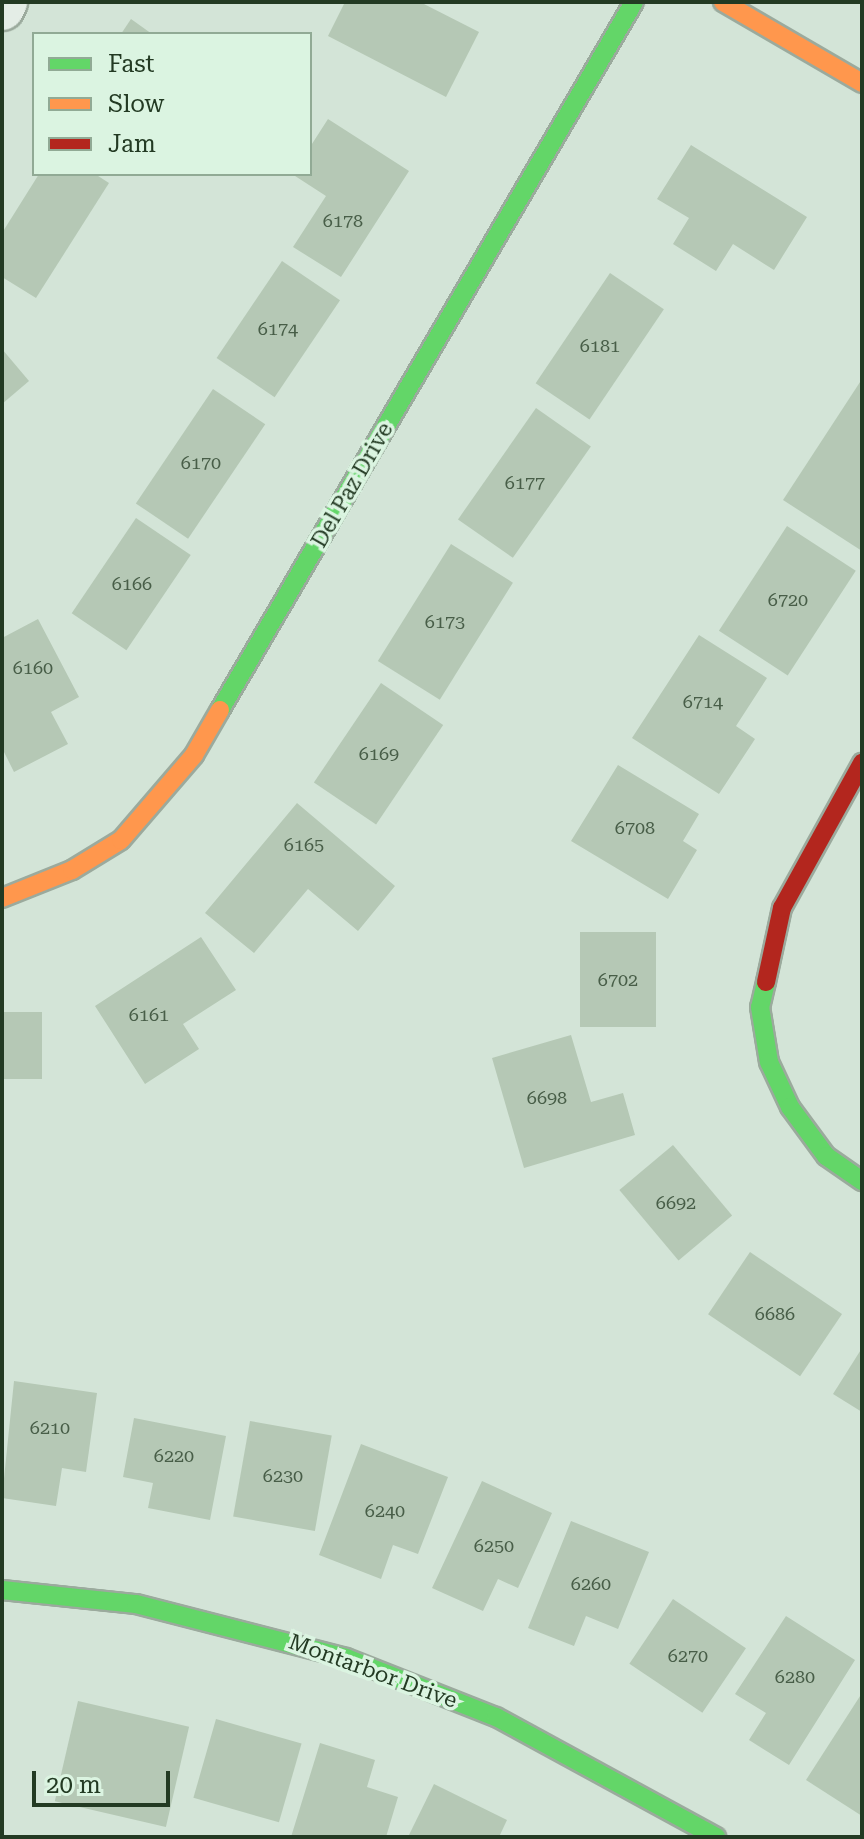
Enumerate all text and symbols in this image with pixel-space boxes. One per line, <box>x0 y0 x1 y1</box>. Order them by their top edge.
legend <box>32 32 312 176</box>
text: Fast <box>108 50 155 78</box>
text: Slow <box>108 90 164 118</box>
text: Jam <box>108 130 156 158</box>
house number: 6178 <box>323 210 363 232</box>
house number: 6174 <box>258 318 298 340</box>
house number: 6181 <box>580 335 620 357</box>
street label: Del Paz Drive <box>306 418 398 552</box>
house number: 6170 <box>181 452 221 474</box>
house number: 6177 <box>505 472 545 494</box>
house number: 6166 <box>112 573 152 595</box>
house number: 6720 <box>768 589 808 611</box>
house number: 6173 <box>425 611 465 633</box>
house number: 6160 <box>13 657 53 679</box>
house number: 6714 <box>683 691 723 713</box>
house number: 6169 <box>359 743 399 765</box>
house number: 6708 <box>615 817 655 839</box>
house number: 6165 <box>284 834 324 856</box>
house number: 6702 <box>598 969 638 991</box>
house number: 6161 <box>129 1004 169 1026</box>
house number: 6698 <box>527 1087 567 1109</box>
house number: 6692 <box>656 1192 696 1214</box>
house number: 6686 <box>755 1303 795 1325</box>
house number: 6210 <box>30 1417 70 1439</box>
house number: 6220 <box>154 1445 194 1467</box>
house number: 6230 <box>263 1465 303 1487</box>
house number: 6240 <box>365 1500 405 1522</box>
house number: 6250 <box>474 1535 514 1557</box>
house number: 6260 <box>571 1573 611 1595</box>
street label: Montarbor Drive <box>285 1628 461 1714</box>
house number: 6270 <box>668 1645 708 1667</box>
house number: 6280 <box>775 1666 815 1688</box>
scale bar <box>36 1755 174 1805</box>
text: 20 m <box>46 1771 101 1799</box>

